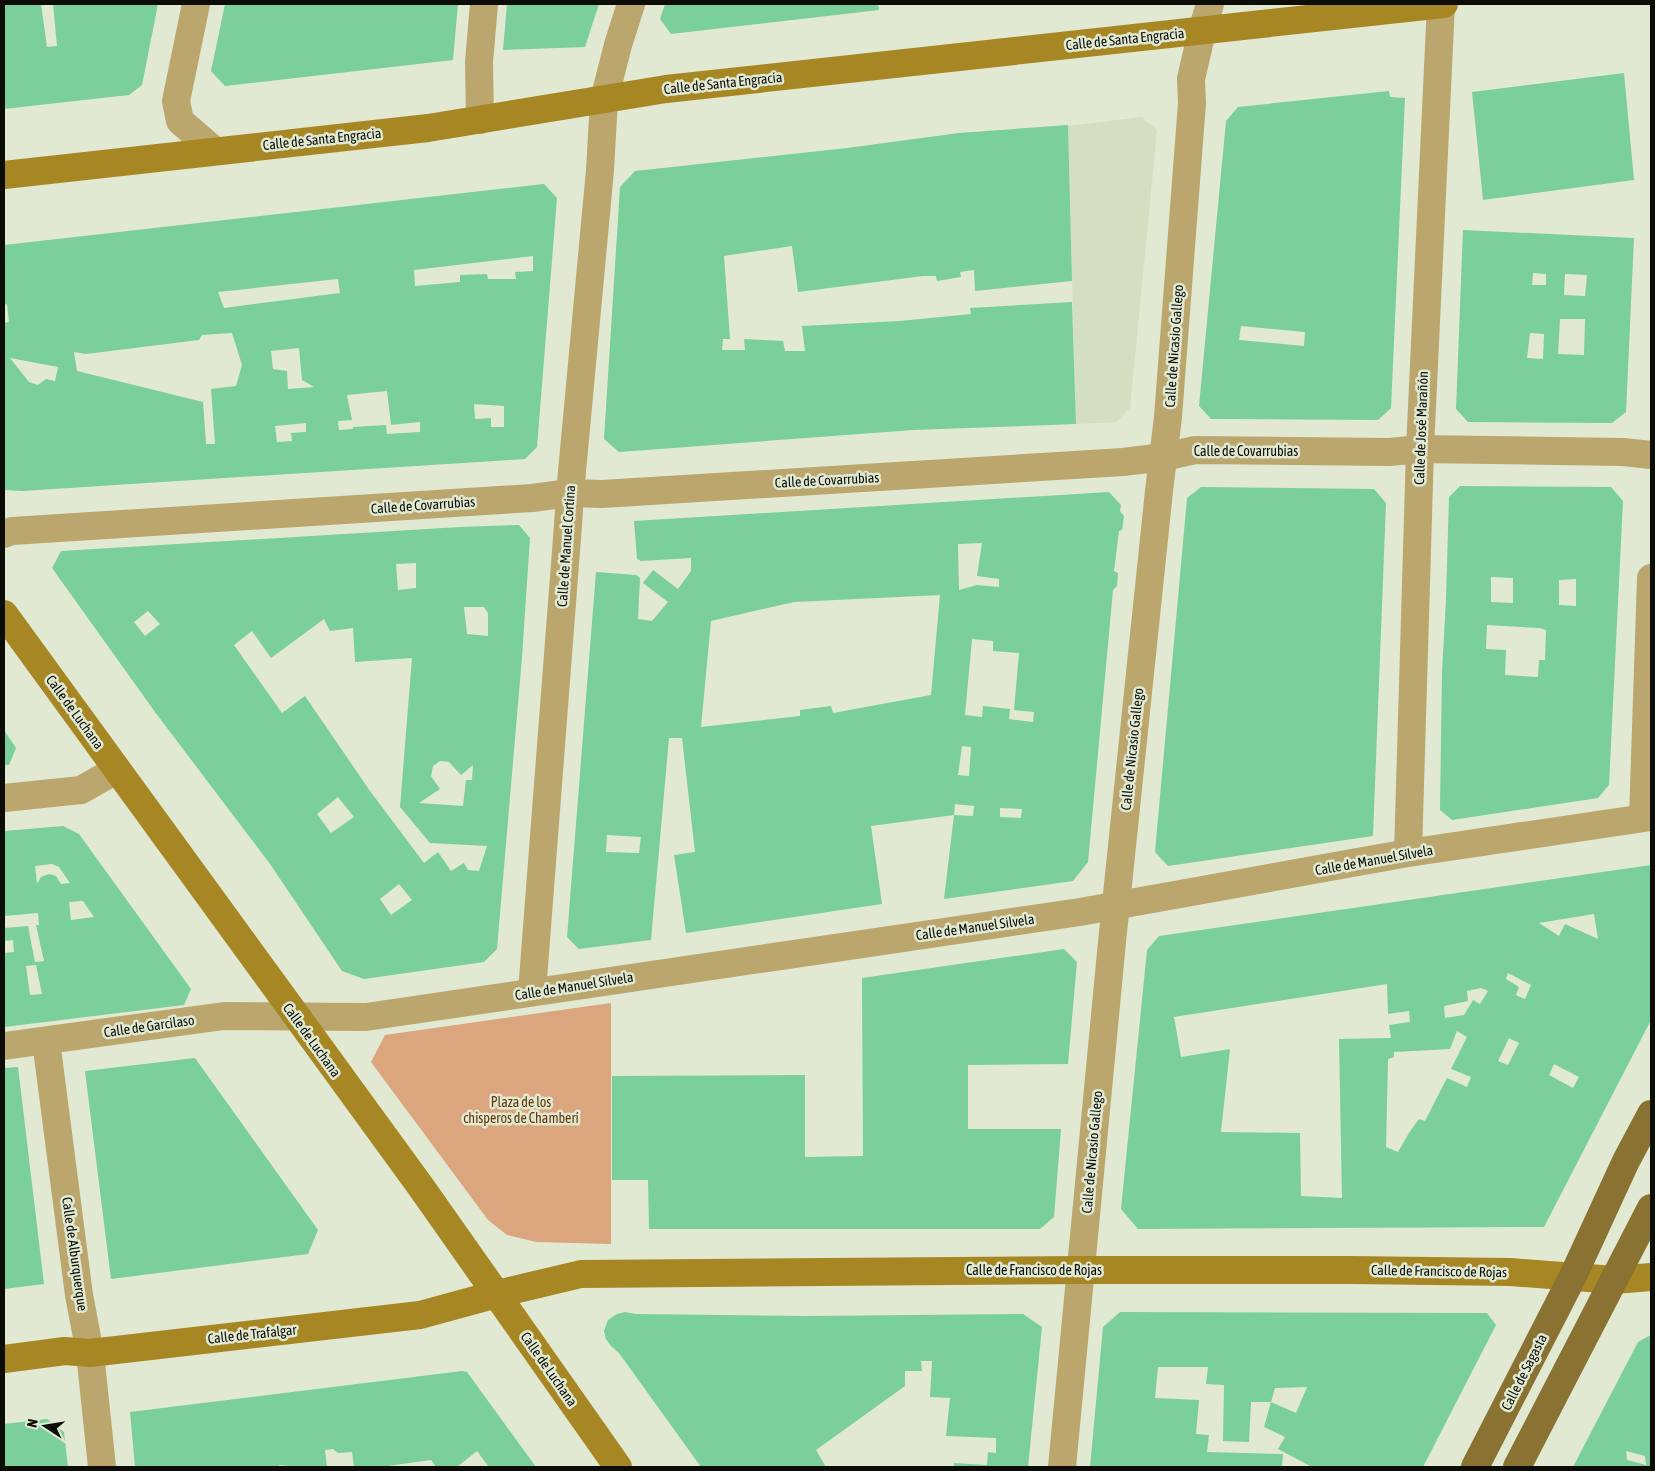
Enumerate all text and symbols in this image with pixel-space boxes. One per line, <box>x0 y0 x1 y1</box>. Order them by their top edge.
street label: Calle de Santa Engracia <box>1065 25 1185 53</box>
street label: Calle de Santa Engracia <box>663 69 783 97</box>
street label: Calle de Santa Engracia <box>262 125 382 153</box>
street label: Calle de Nicasio Gallego <box>1162 284 1186 408</box>
street label: Calle de José Marañón <box>1411 371 1431 485</box>
street label: Calle de Covarrubias <box>1194 443 1298 459</box>
street label: Calle de Covarrubias <box>774 469 880 491</box>
street label: Calle de Manuel Cortina <box>554 485 578 607</box>
street label: Calle de Covarrubias <box>370 493 476 517</box>
street label: Calle de Luchana <box>43 672 107 752</box>
street label: Calle de Nicasio Gallego <box>1118 687 1146 811</box>
street label: Calle de Manuel Silvela <box>1314 842 1434 878</box>
street label: Calle de Manuel Silvela <box>915 911 1035 943</box>
street label: Calle de Manuel Silvela <box>514 969 634 1003</box>
street label: Calle de Luchana <box>280 1000 344 1080</box>
street label: Calle de Garcilaso <box>103 1012 195 1040</box>
street label: Calle de Nicasio Gallego <box>1079 1090 1105 1214</box>
park label: Plaza de los chisperos de Chamberí <box>463 1094 579 1126</box>
street label: Calle de Alburquerque <box>59 1196 91 1312</box>
street label: Calle de Francisco de Rojas <box>966 1262 1102 1278</box>
street label: Calle de Francisco de Rojas <box>1371 1262 1507 1280</box>
street label: Calle de Trafalgar <box>207 1321 298 1347</box>
street label: Calle de Luchana <box>517 1329 581 1409</box>
street label: Calle de Sagasta <box>1498 1331 1550 1413</box>
north arrow <box>20 1401 70 1451</box>
text: N <box>24 1418 41 1429</box>

